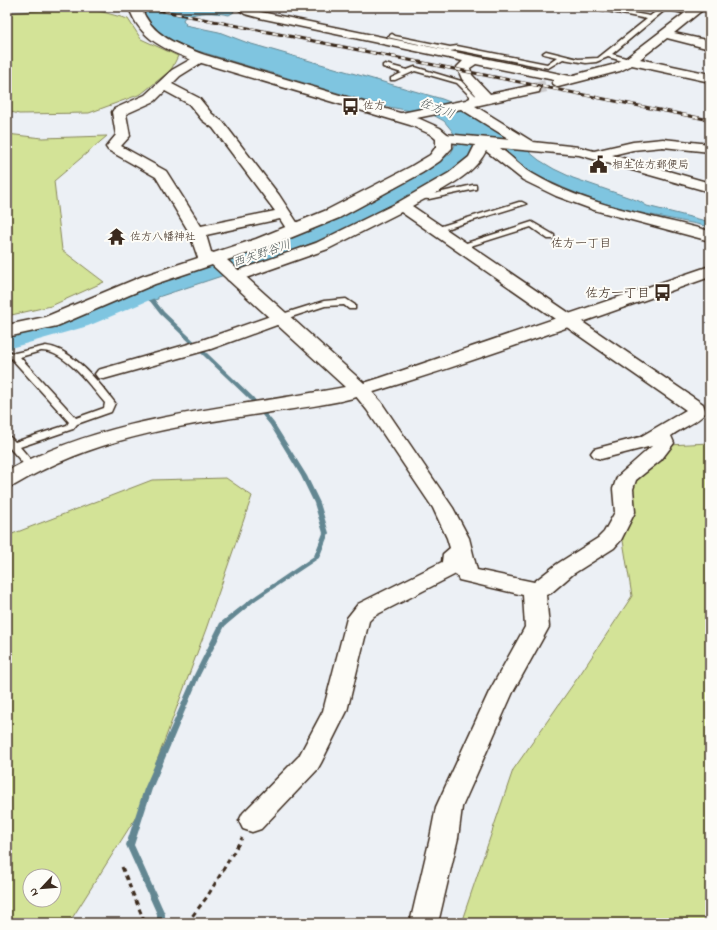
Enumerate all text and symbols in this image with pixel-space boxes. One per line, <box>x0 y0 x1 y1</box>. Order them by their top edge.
water label: 佐方川 <box>417 94 457 124</box>
bus stop icon: 佐方 <box>340 96 360 116</box>
place label: 佐方 <box>363 98 385 114</box>
public building icon: 相生佐方郵便局 <box>589 155 609 175</box>
place label: 相生佐方郵便局 <box>612 157 689 173</box>
temple icon: 佐方八幡神社 <box>107 227 127 247</box>
place label: 佐方八幡神社 <box>130 229 196 245</box>
district label: 佐方一丁目 <box>551 235 611 253</box>
water label: 西矢野谷川 <box>231 236 293 272</box>
bus stop icon: 佐方一丁目 <box>653 283 673 303</box>
place label: 佐方一丁目 <box>585 284 650 303</box>
north arrow <box>22 868 62 908</box>
text: N <box>25 885 43 899</box>

